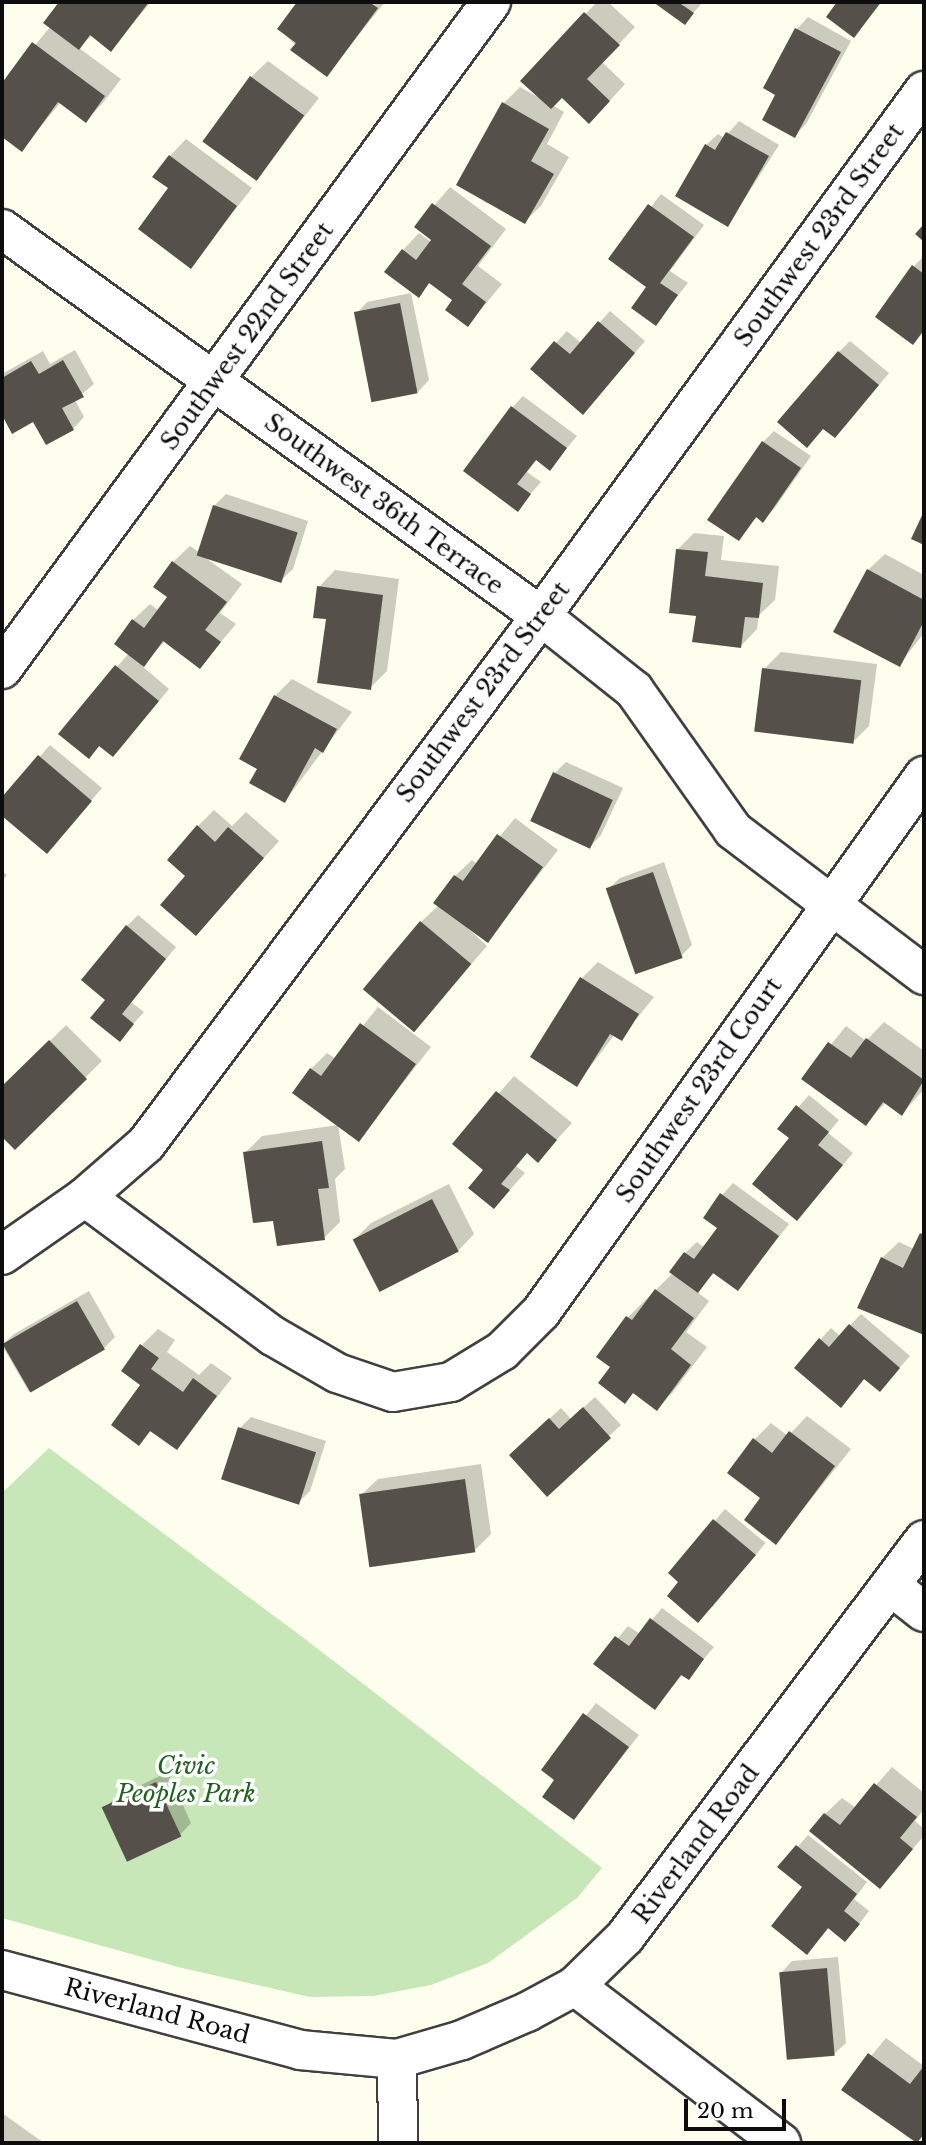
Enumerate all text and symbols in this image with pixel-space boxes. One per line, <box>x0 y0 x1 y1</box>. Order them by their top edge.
street label: Southwest 23rd Street <box>728 118 910 352</box>
street label: Southwest 22nd Street <box>155 217 339 455</box>
street label: Southwest 36th Terrace <box>259 407 509 601</box>
street label: Southwest 23rd Street <box>391 576 575 808</box>
street label: Southwest 23rd Court <box>610 972 788 1208</box>
park label: Civic Peoples Park <box>116 1752 256 1808</box>
street label: Riverland Road <box>627 1759 765 1929</box>
street label: Riverland Road <box>61 1972 253 2050</box>
scale bar <box>688 2086 790 2130</box>
text: 20 m <box>697 2098 754 2124</box>

